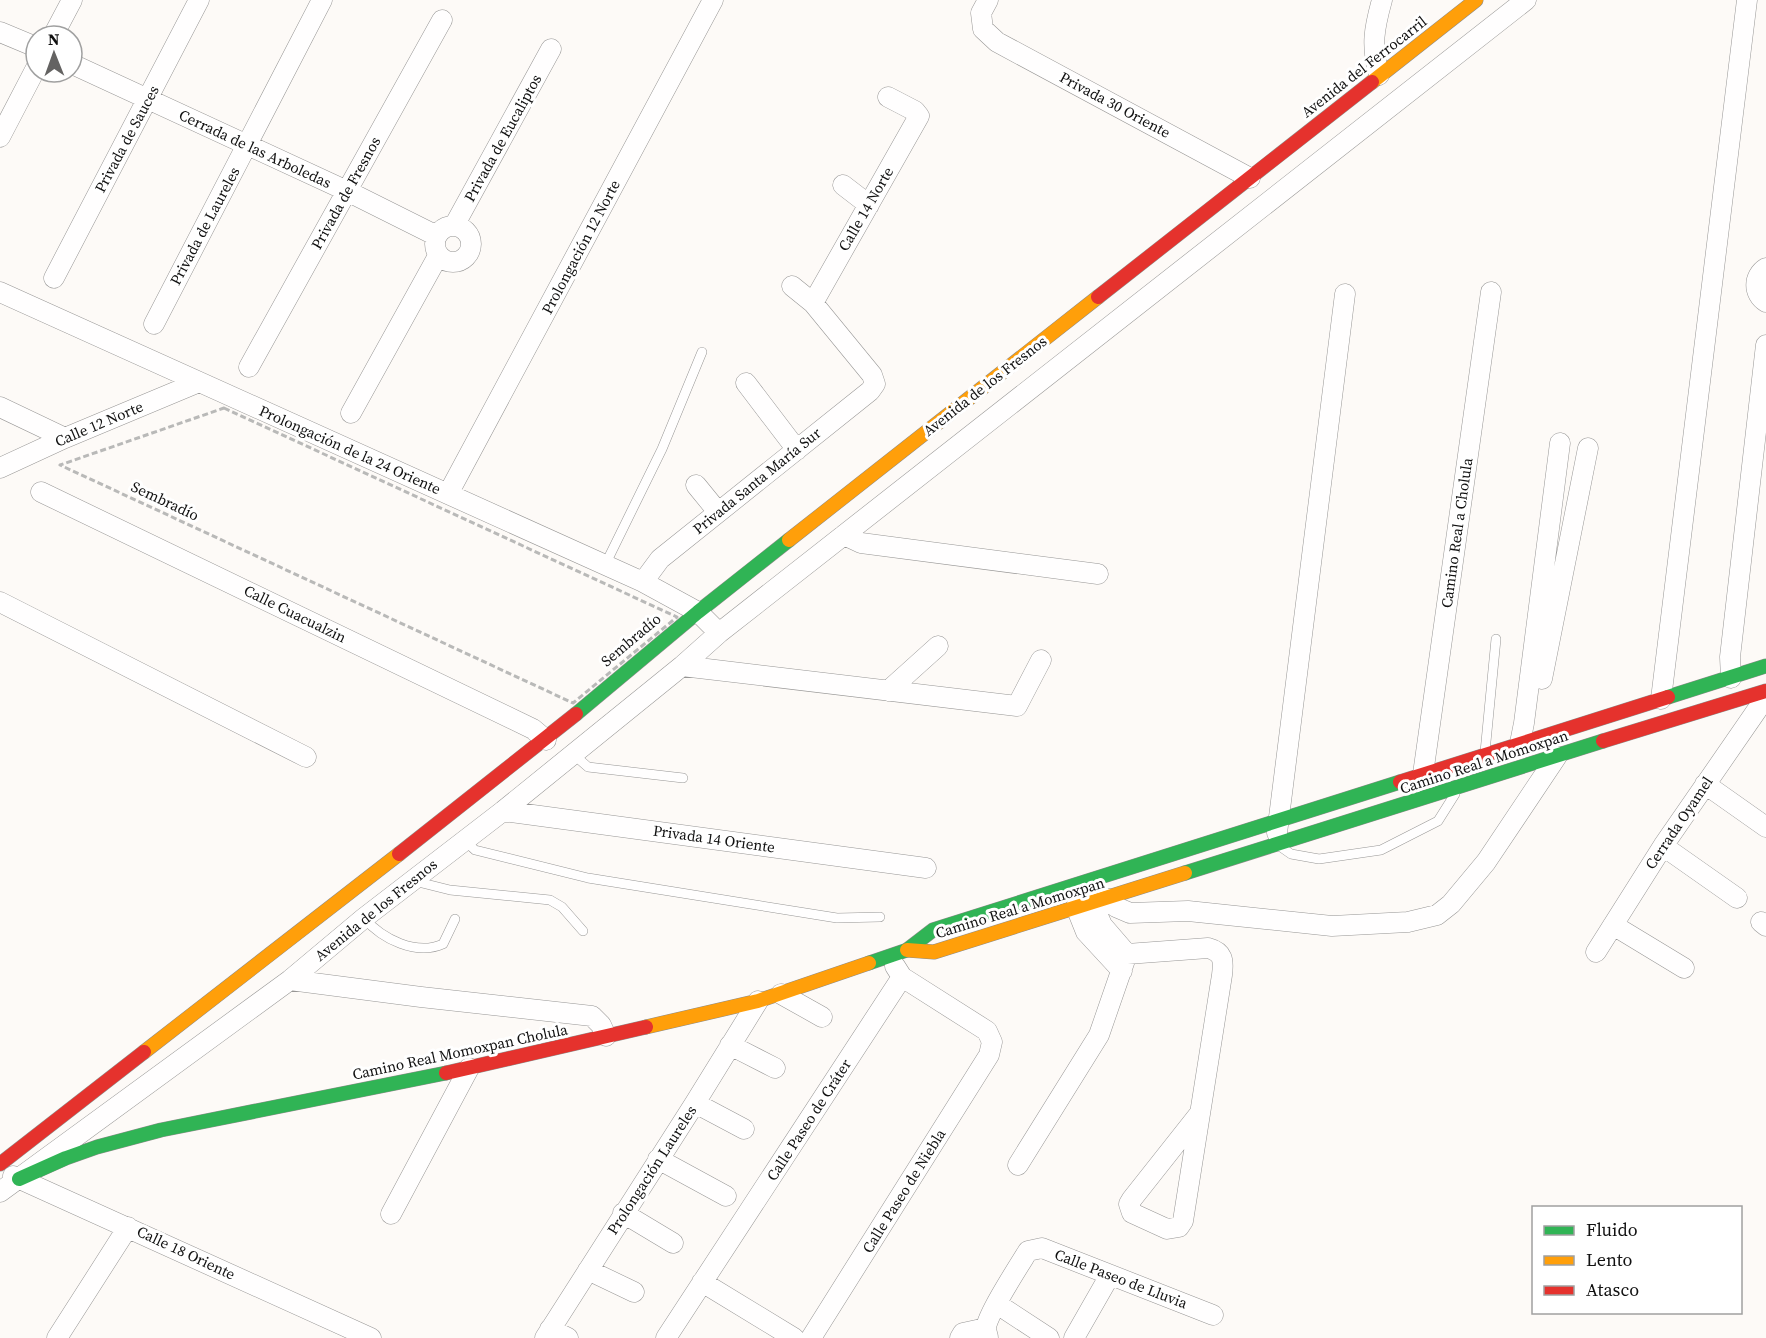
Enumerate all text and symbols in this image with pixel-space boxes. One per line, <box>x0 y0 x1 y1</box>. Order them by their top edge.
street label: Avenida del Ferrocarril <box>1297 11 1431 122</box>
north arrow <box>24 24 84 84</box>
text: N <box>48 28 60 50</box>
street label: Privada 30 Oriente <box>1056 66 1175 143</box>
street label: Privada de Eucaliptos <box>459 70 546 205</box>
street label: Privada de Sauces <box>89 81 164 196</box>
street label: Cerrada de las Arboledas <box>176 104 335 193</box>
street label: Privada de Fresnos <box>306 133 385 253</box>
street label: Privada de Laureles <box>165 163 245 289</box>
street label: Calle 14 Norte <box>833 163 898 255</box>
street label: Prolongación 12 Norte <box>536 176 625 318</box>
street label: Avenida de los Fresnos <box>918 331 1051 441</box>
street label: Calle 12 Norte <box>51 395 146 452</box>
street label: Prolongación de la 24 Oriente <box>256 400 445 499</box>
street label: Privada Santa María Sur <box>688 422 826 539</box>
street label: Camino Real a Cholula <box>1436 456 1477 609</box>
street label: Sembradío <box>128 476 203 525</box>
street label: Calle Cuacualzin <box>241 580 350 647</box>
street label: Sembradío <box>596 608 665 671</box>
street label: Camino Real a Momoxpan <box>1397 724 1571 799</box>
street label: Cerrada Oyamel <box>1640 772 1718 873</box>
street label: Privada 14 Oriente <box>652 820 777 857</box>
street label: Avenida de los Fresnos <box>310 854 441 966</box>
street label: Camino Real a Momoxpan <box>933 872 1107 943</box>
street label: Camino Real Momoxpan Cholula <box>350 1018 570 1085</box>
street label: Calle Paseo de Cráter <box>761 1054 856 1185</box>
street label: Prolongación Laureles <box>602 1101 701 1238</box>
street label: Calle Paseo de Niebla <box>857 1124 950 1257</box>
legend <box>1532 1206 1742 1314</box>
text: Fluido <box>1586 1217 1638 1242</box>
street label: Calle 18 Oriente <box>134 1221 239 1285</box>
street label: Calle Paseo de Lluvia <box>1052 1244 1191 1314</box>
text: Lento <box>1586 1247 1633 1272</box>
text: Atasco <box>1586 1277 1639 1302</box>

